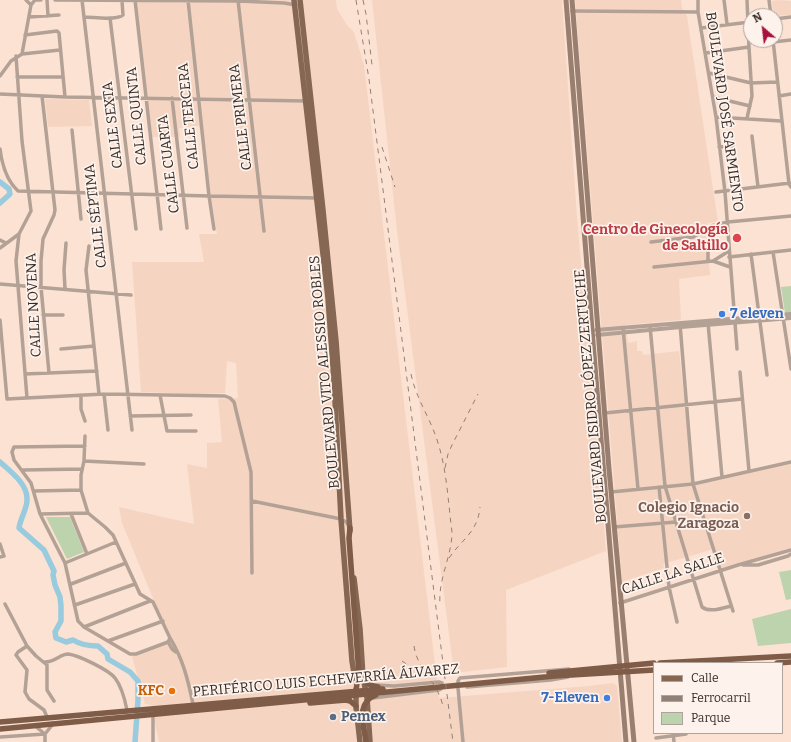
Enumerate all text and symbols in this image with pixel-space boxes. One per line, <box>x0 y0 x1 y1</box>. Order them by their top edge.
north arrow <box>743 8 783 48</box>
text: N <box>751 10 764 26</box>
street label: BOULEVARD JOSÉ SARMIENTO <box>702 11 746 213</box>
street label: CALLE TERCERA <box>175 62 203 170</box>
street label: CALLE PRIMERA <box>226 63 256 171</box>
street label: CALLE QUINTA <box>123 66 151 166</box>
street label: CALLE SEXTA <box>99 81 127 169</box>
street label: CALLE CUARTA <box>155 114 183 214</box>
street label: CALLE SÉPTIMA <box>81 163 111 269</box>
place label: Centro de Ginecología de Saltillo <box>583 222 728 254</box>
marker: Centro de Ginecología de Saltillo <box>731 232 743 244</box>
street label: CALLE NOVENA <box>23 252 45 358</box>
street label: BOULEVARD VITO ALESSIO ROBLES <box>306 255 344 489</box>
street label: BOULEVARD ISIDRO LÓPEZ ZERTUCHE <box>572 268 610 524</box>
place label: 7 eleven <box>730 306 784 322</box>
marker: 7 eleven <box>717 309 727 319</box>
place label: Colegio Ignacio Zaragoza <box>638 500 739 532</box>
marker: Colegio Ignacio Zaragoza <box>742 511 752 521</box>
street label: CALLE LA SALLE <box>620 550 726 598</box>
street label: PERIFÉRICO LUIS ECHEVERRÍA ÁLVAREZ <box>192 661 460 701</box>
legend <box>653 662 783 734</box>
text: Calle <box>691 671 719 685</box>
place label: KFC <box>138 683 164 699</box>
marker: KFC <box>167 686 177 696</box>
place label: 7-Eleven <box>541 690 599 706</box>
text: Ferrocarril <box>691 691 751 705</box>
marker: 7-Eleven <box>602 693 612 703</box>
place label: Pemex <box>341 709 386 725</box>
text: Parque <box>691 711 730 725</box>
marker: Pemex <box>328 712 338 722</box>

